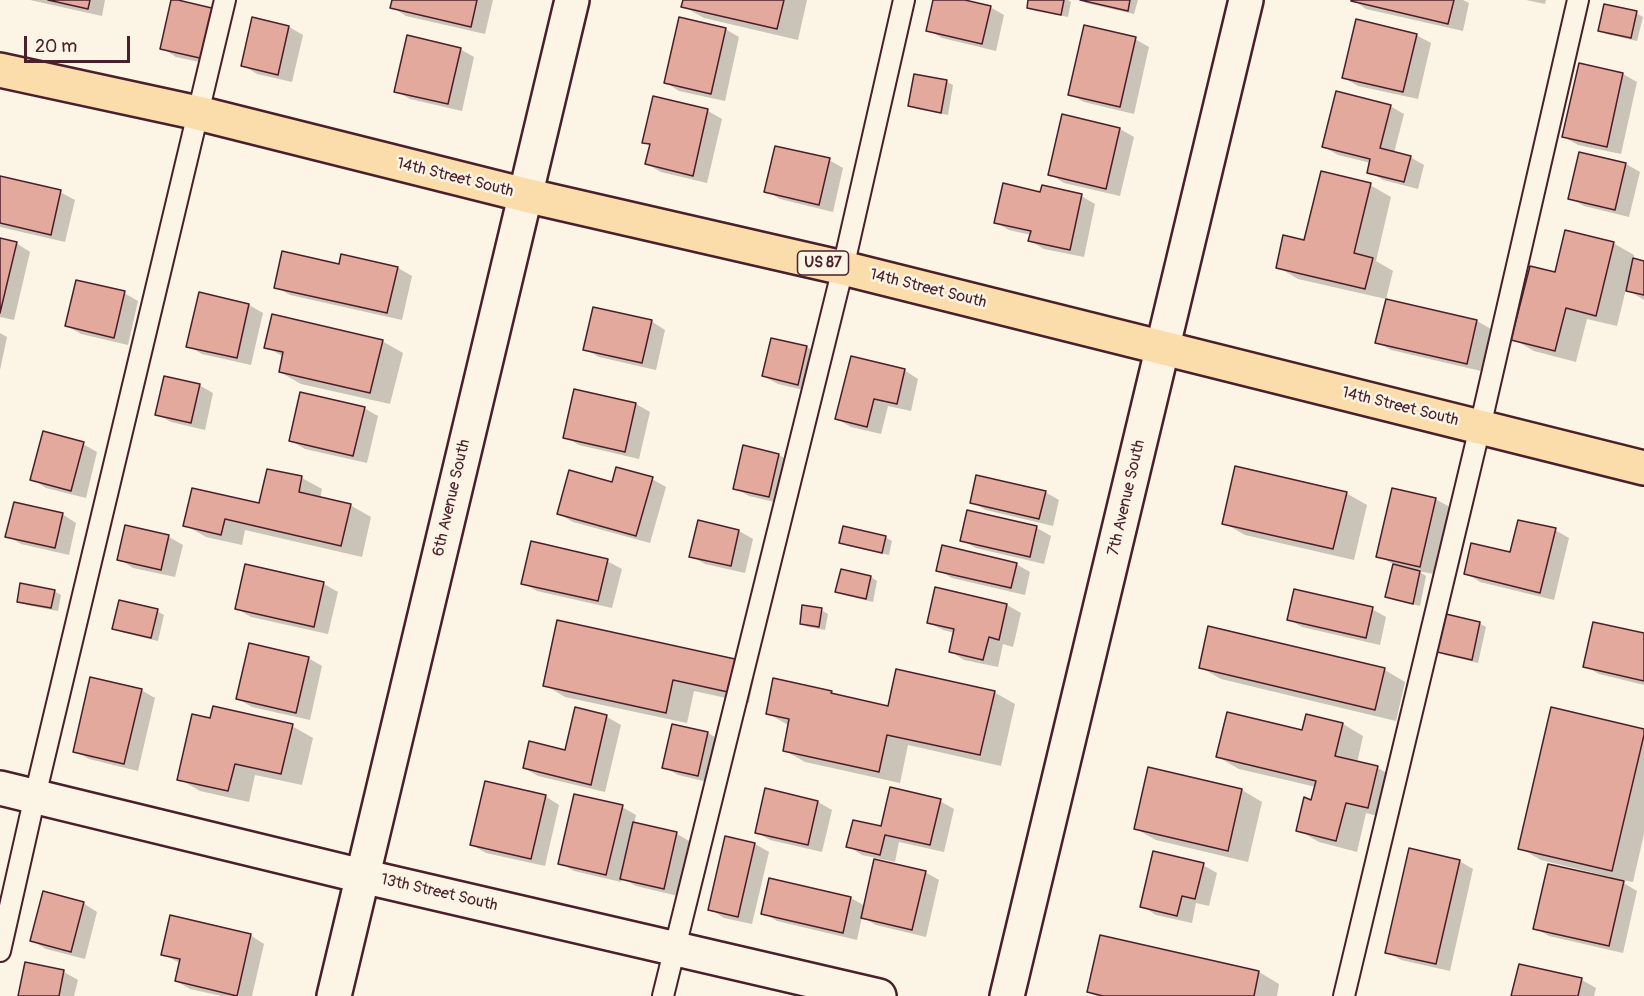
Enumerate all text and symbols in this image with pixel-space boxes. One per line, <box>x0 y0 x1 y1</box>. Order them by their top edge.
scale bar <box>27 24 134 62</box>
text: 20 m <box>35 35 77 58</box>
street label: 14th Street South <box>395 154 515 202</box>
road number: US 87 <box>798 251 848 275</box>
street label: 14th Street South <box>868 265 988 313</box>
street label: 14th Street South <box>1340 383 1460 431</box>
street label: 6th Avenue South <box>429 438 475 558</box>
street label: 7th Avenue South <box>1104 438 1150 558</box>
street label: 13th Street South <box>379 870 499 916</box>

